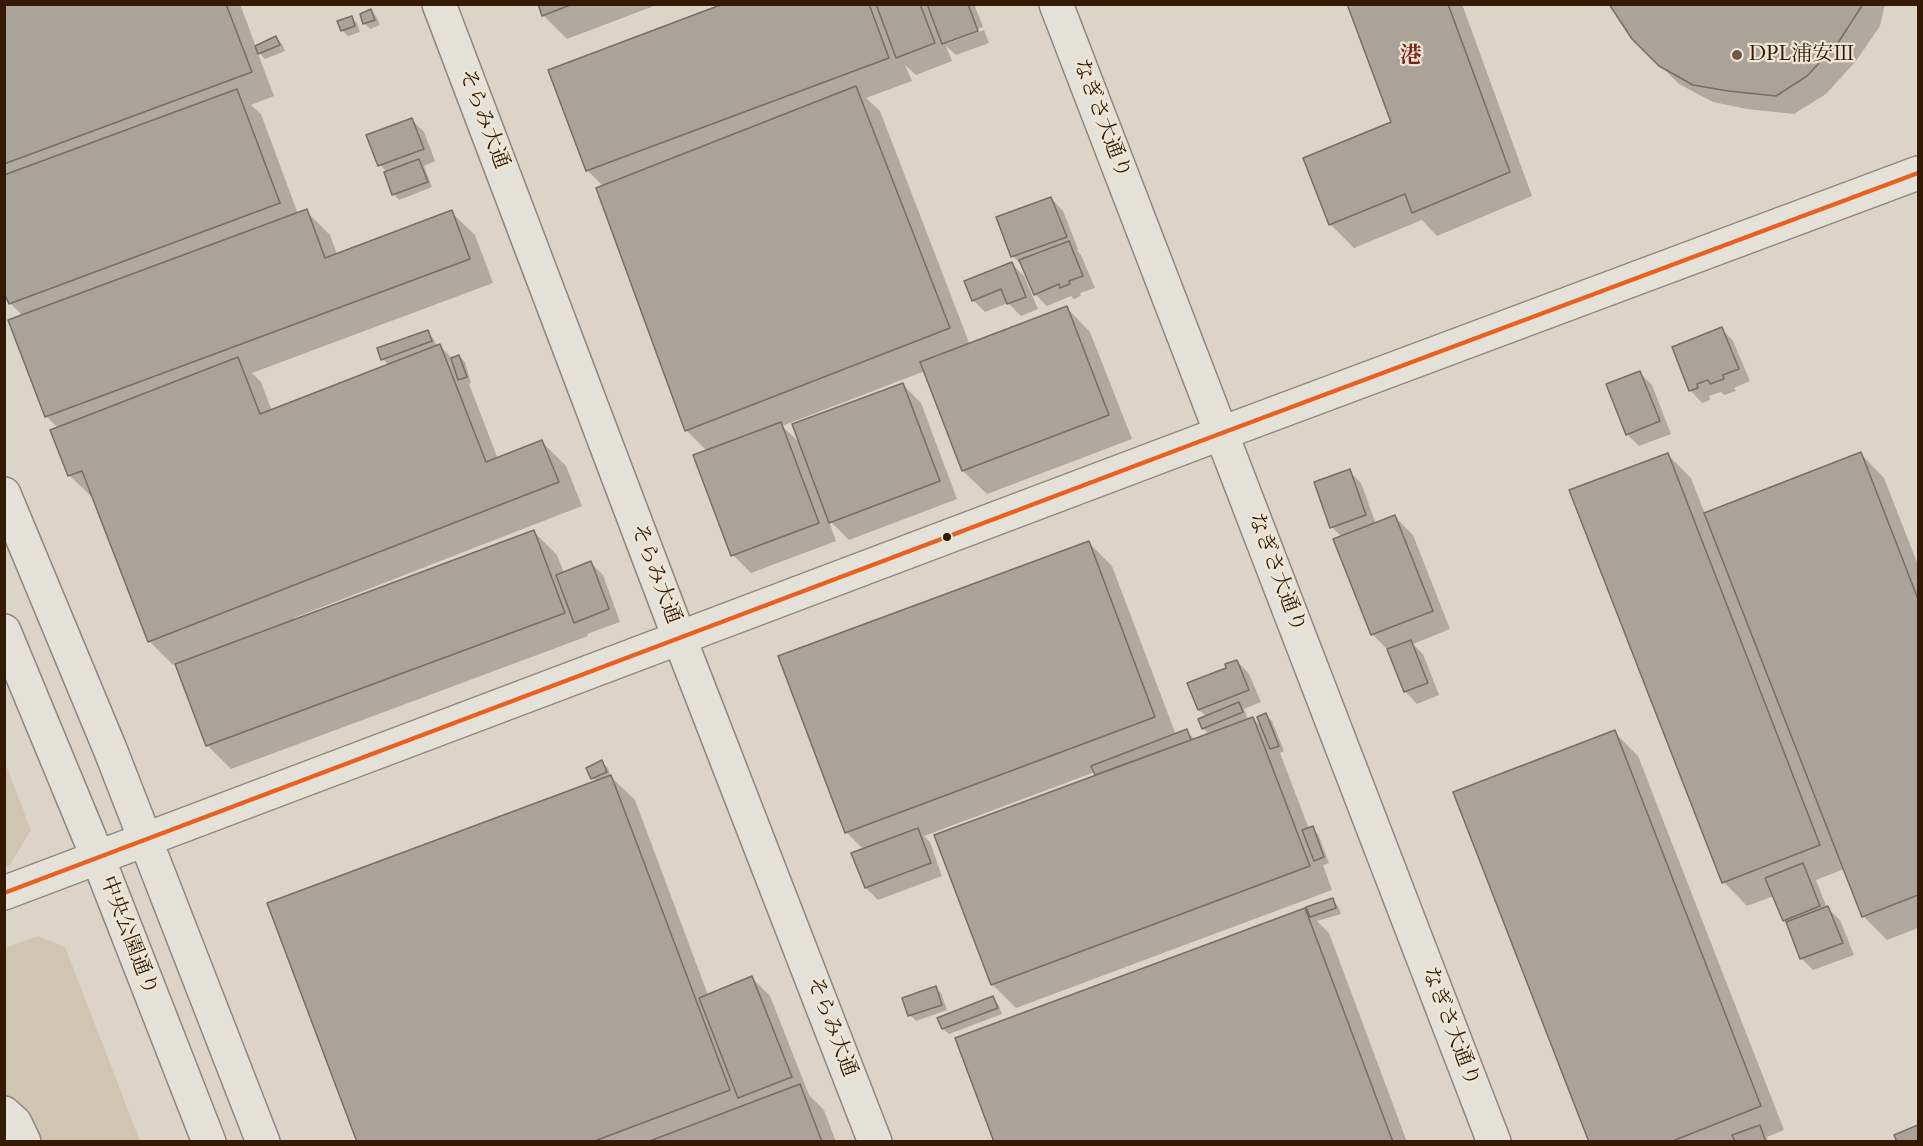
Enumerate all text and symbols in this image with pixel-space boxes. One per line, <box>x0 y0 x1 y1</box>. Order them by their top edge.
place label: DPL浦安Ⅲ <box>1749 42 1854 68</box>
district label: 港 <box>1400 44 1422 70</box>
marker: DPL浦安Ⅲ <box>1730 48 1744 62</box>
street label: なぎさ大通り <box>1067 56 1135 182</box>
street label: そらみ大通 <box>452 65 514 173</box>
street label: なぎさ大通り <box>1242 510 1310 636</box>
street label: そらみ大通 <box>624 520 686 628</box>
unlabelled marker <box>941 531 953 543</box>
street label: 中央公園通り <box>94 873 162 999</box>
street label: なぎさ大通り <box>1416 964 1484 1090</box>
street label: そらみ大通 <box>800 973 862 1081</box>

